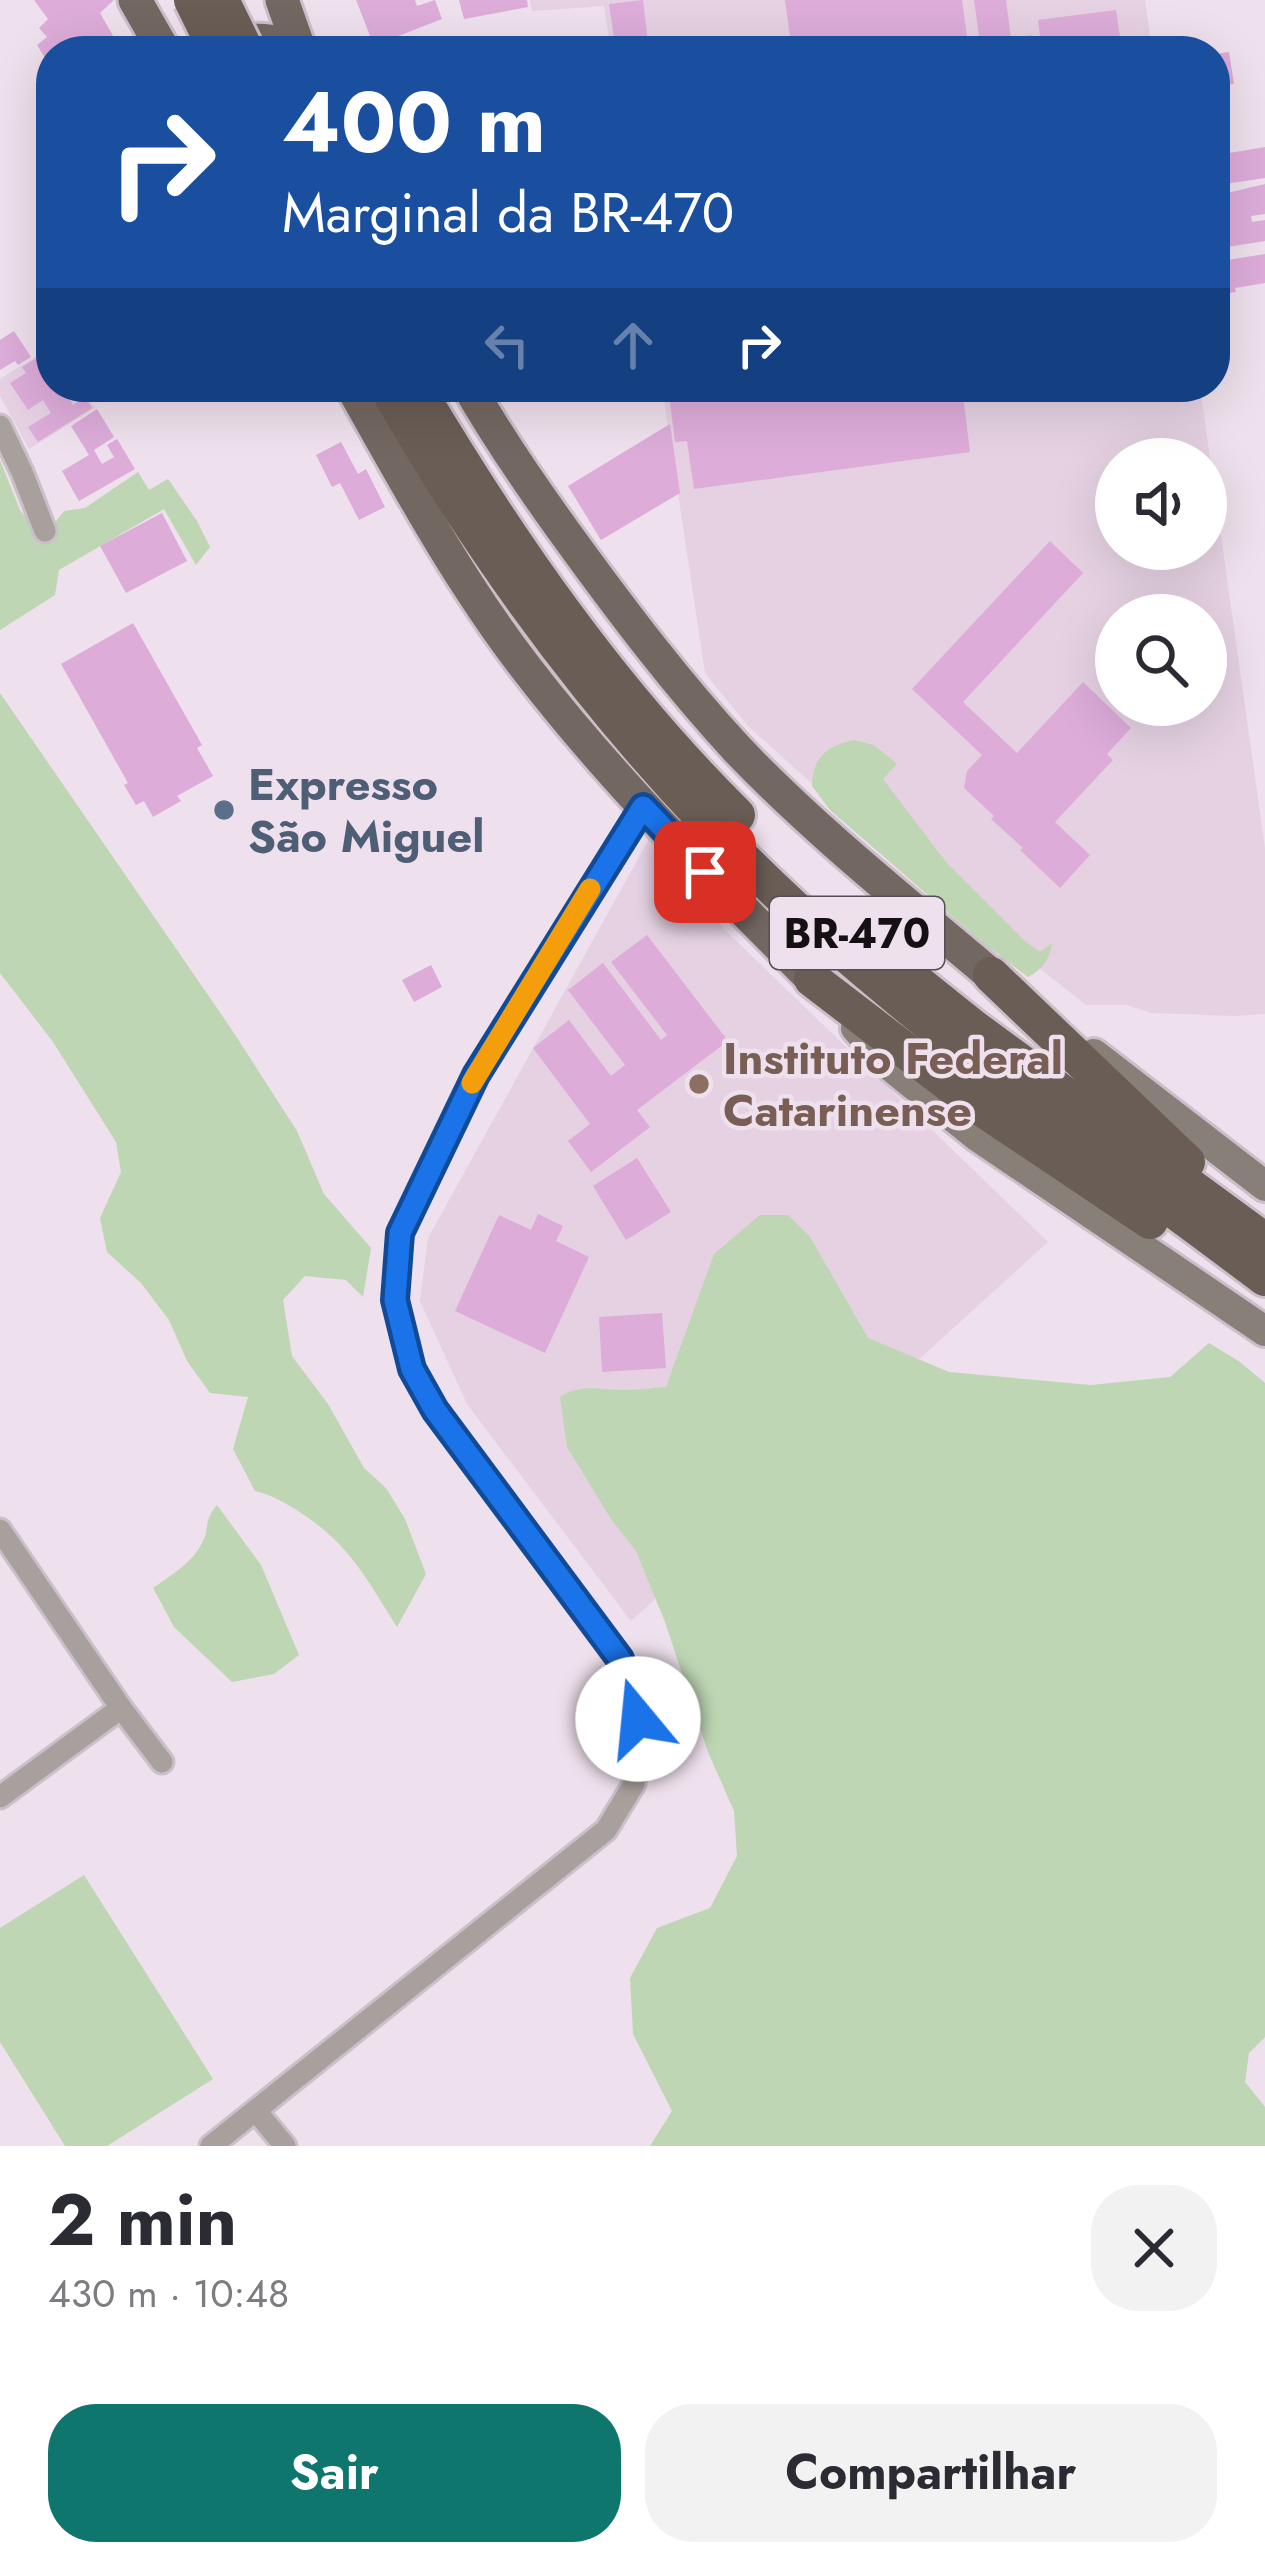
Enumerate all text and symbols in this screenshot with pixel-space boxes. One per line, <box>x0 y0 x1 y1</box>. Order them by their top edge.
text: 400 m <box>282 62 546 184</box>
icon: right <box>84 84 240 240</box>
text: Marginal da BR-470 <box>282 174 734 252</box>
icon: left <box>474 312 540 378</box>
icon: ahead <box>600 312 666 378</box>
icon: right <box>726 312 792 378</box>
map controls <box>1095 438 1227 726</box>
button: sound <box>1095 438 1227 570</box>
button: search <box>1095 594 1227 726</box>
place label: Expresso São Miguel <box>248 752 484 869</box>
marker: Expresso São Miguel <box>211 797 237 823</box>
pin <box>654 821 756 923</box>
icon: arrive <box>672 839 738 905</box>
road number: BR-470 <box>770 897 944 969</box>
place label: Instituto Federal Catarinense <box>723 1026 1063 1143</box>
marker: Instituto Federal Catarinense <box>686 1071 712 1097</box>
position arrow <box>575 1656 701 1782</box>
text: 2 min <box>48 2168 237 2272</box>
button: close <box>1091 2185 1217 2311</box>
text: 430 m · 10:48 <box>48 2265 289 2322</box>
button: Sair <box>48 2404 621 2542</box>
button: Compartilhar <box>645 2404 1217 2542</box>

